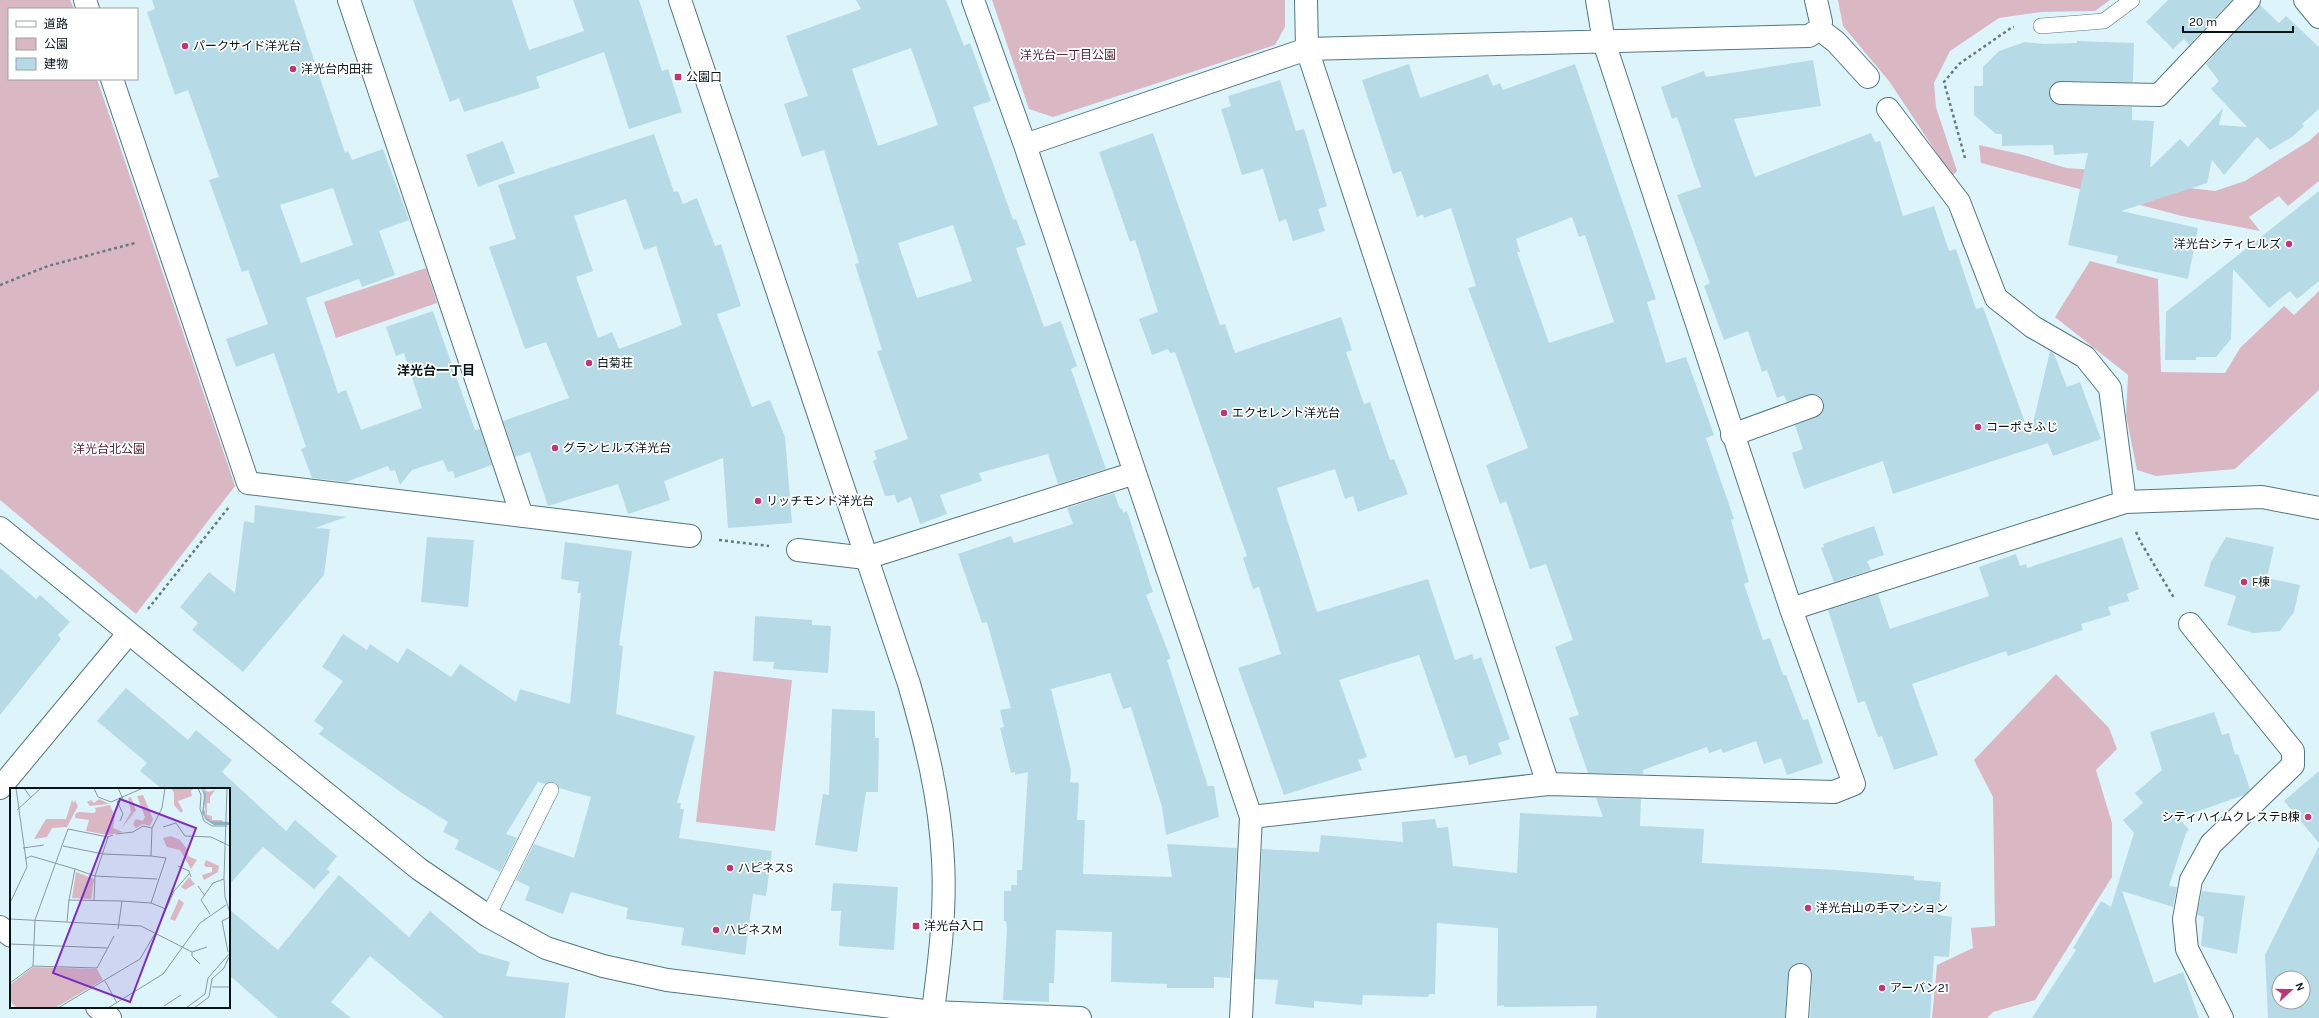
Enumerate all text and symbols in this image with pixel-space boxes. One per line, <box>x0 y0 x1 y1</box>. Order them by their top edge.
legend <box>8 8 138 80</box>
scale bar <box>2183 8 2293 34</box>
text: 20 m <box>2189 15 2217 29</box>
text: 道路 <box>44 17 68 31</box>
text: 公園 <box>44 37 68 51</box>
place label: パークサイド洋光台 <box>193 39 301 53</box>
marker: パークサイド洋光台 <box>180 41 190 51</box>
park label: 洋光台一丁目公園 <box>1020 48 1116 62</box>
text: 建物 <box>44 57 68 71</box>
place label: 洋光台内田荘 <box>301 62 373 76</box>
marker: 洋光台内田荘 <box>288 64 298 74</box>
place label: 公園口 <box>686 70 722 84</box>
marker: 公園口 <box>673 72 683 82</box>
place label: 洋光台シティヒルズ <box>2174 237 2281 251</box>
marker: 洋光台シティヒルズ <box>2284 239 2294 249</box>
place label: 白菊荘 <box>597 356 633 370</box>
marker: 白菊荘 <box>584 358 594 368</box>
district label: 洋光台一丁目 <box>397 363 475 378</box>
place label: エクセレント洋光台 <box>1232 406 1340 420</box>
marker: エクセレント洋光台 <box>1219 408 1229 418</box>
place label: コーポさふじ <box>1986 420 2058 434</box>
marker: コーポさふじ <box>1973 422 1983 432</box>
place label: グランヒルズ洋光台 <box>563 441 671 455</box>
park label: 洋光台北公園 <box>73 442 145 456</box>
marker: グランヒルズ洋光台 <box>550 443 560 453</box>
place label: リッチモンド洋光台 <box>766 494 874 508</box>
marker: リッチモンド洋光台 <box>753 496 763 506</box>
place label: F棟 <box>2252 575 2270 589</box>
marker: F棟 <box>2239 577 2249 587</box>
inset map <box>10 788 230 1008</box>
place label: シティハイムクレステB棟 <box>2162 810 2300 824</box>
marker: シティハイムクレステB棟 <box>2303 812 2313 822</box>
place label: ハピネスS <box>738 861 793 875</box>
marker: ハピネスS <box>725 863 735 873</box>
place label: 洋光台山の手マンション <box>1816 901 1948 915</box>
marker: 洋光台山の手マンション <box>1803 903 1813 913</box>
place label: 洋光台入口 <box>924 919 984 933</box>
marker: 洋光台入口 <box>911 921 921 931</box>
place label: ハピネスM <box>724 923 782 937</box>
marker: ハピネスM <box>711 925 721 935</box>
north arrow <box>2271 970 2311 1010</box>
place label: アーバン21 <box>1890 981 1949 995</box>
text: N <box>2292 981 2307 993</box>
marker: アーバン21 <box>1877 983 1887 993</box>

